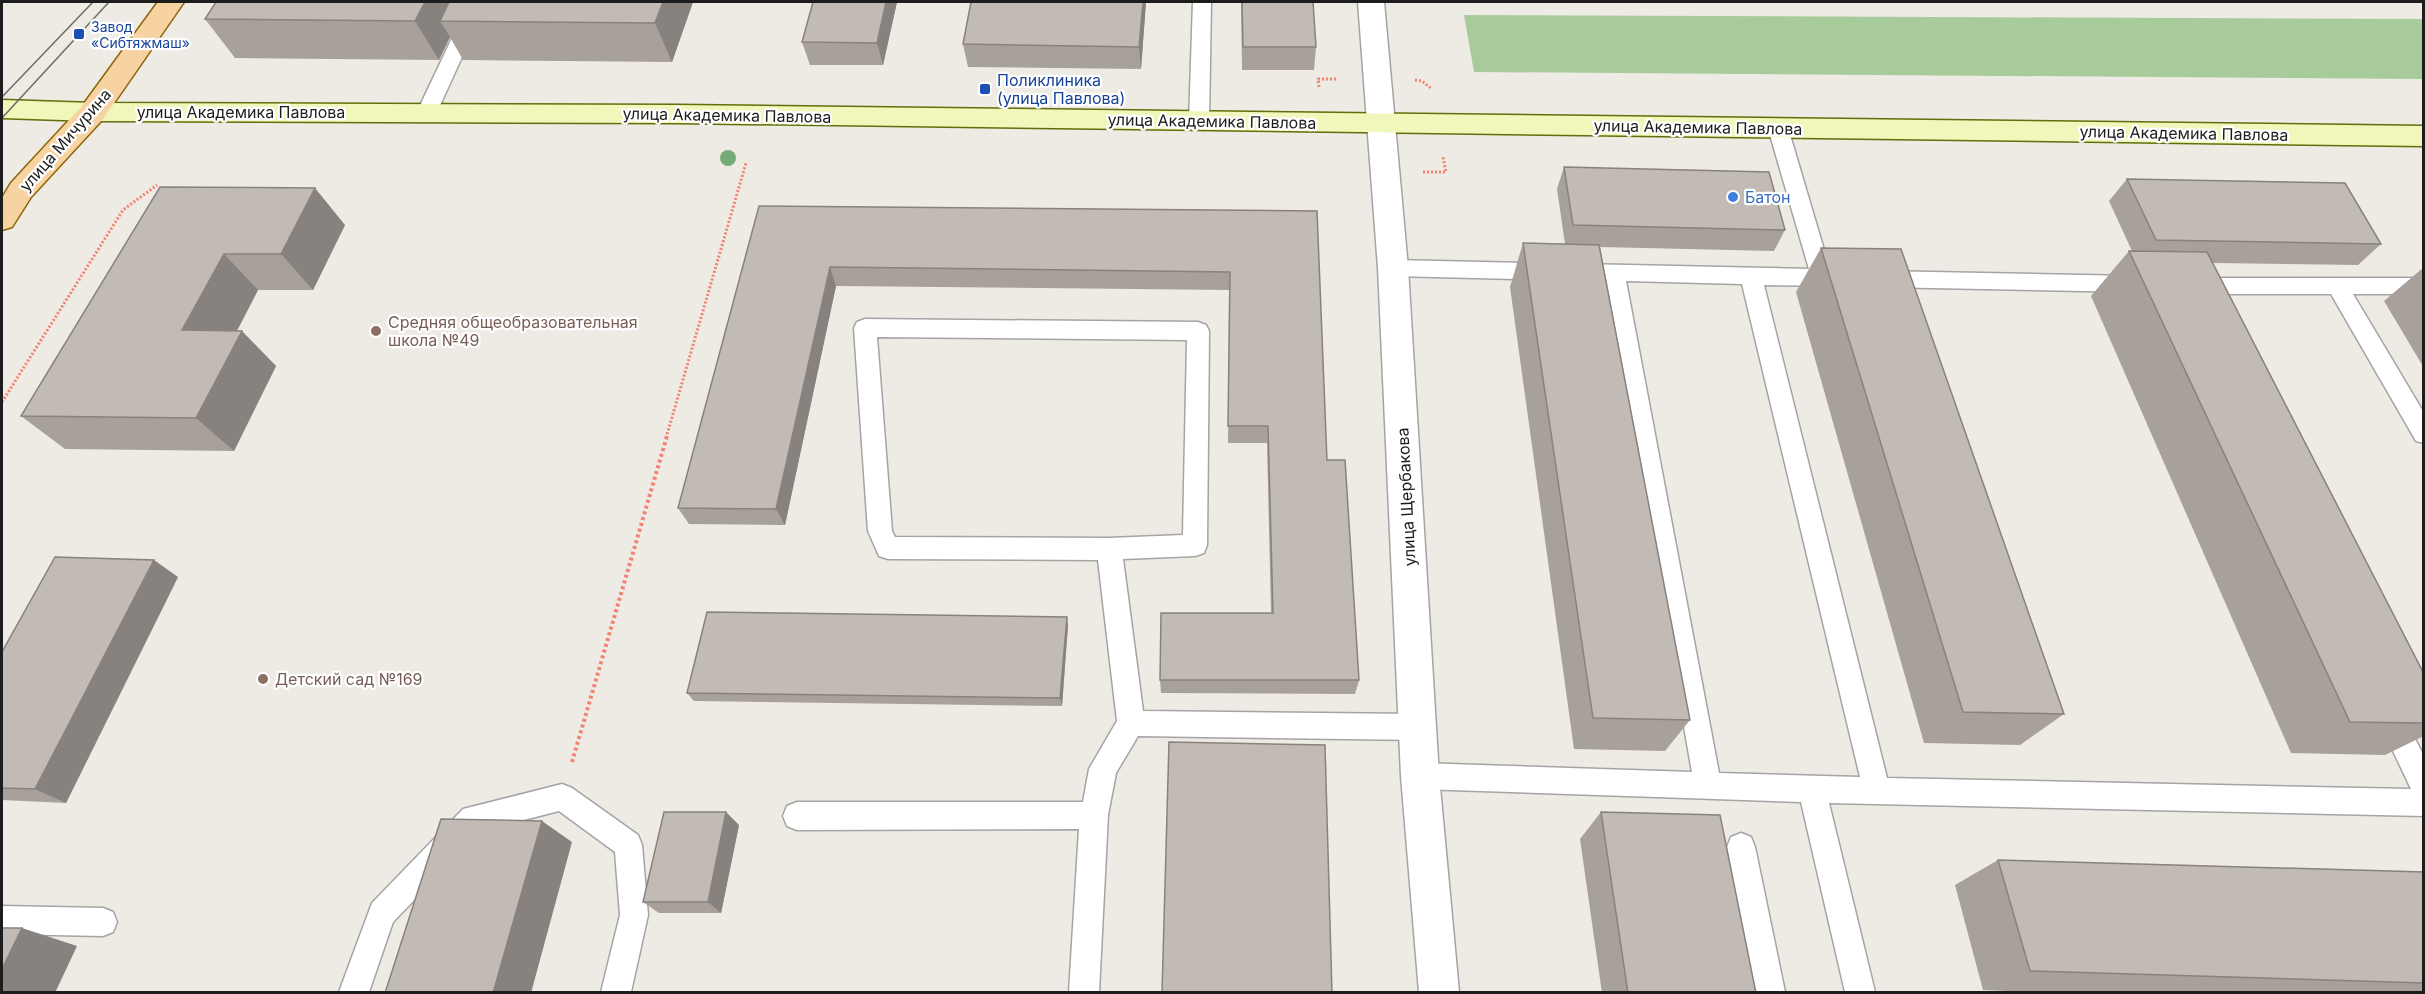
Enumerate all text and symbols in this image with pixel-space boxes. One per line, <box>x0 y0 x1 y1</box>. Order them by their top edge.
place label: Завод «Сибтяжмаш» <box>91 18 190 51</box>
marker: Завод «Сибтяжмаш» <box>72 27 86 41</box>
place label: Поликлиника (улица Павлова) <box>997 70 1125 108</box>
marker: Поликлиника (улица Павлова) <box>978 82 992 96</box>
street label: улица Мичурина <box>15 85 115 195</box>
street label: улица Академика Павлова <box>137 102 345 122</box>
street label: улица Академика Павлова <box>622 103 832 127</box>
street label: улица Академика Павлова <box>1107 109 1317 133</box>
street label: улица Академика Павлова <box>1593 115 1803 139</box>
street label: улица Академика Павлова <box>2079 121 2289 145</box>
place label: Батон <box>1745 187 1791 207</box>
marker: Батон <box>1726 190 1740 204</box>
place label: Средняя общеобразовательная школа №49 <box>388 312 638 350</box>
marker: Средняя общеобразовательная школа №49 <box>369 324 383 338</box>
street label: улица Щербакова <box>1392 427 1420 567</box>
place label: Детский сад №169 <box>275 669 423 689</box>
marker: Детский сад №169 <box>256 672 270 686</box>

